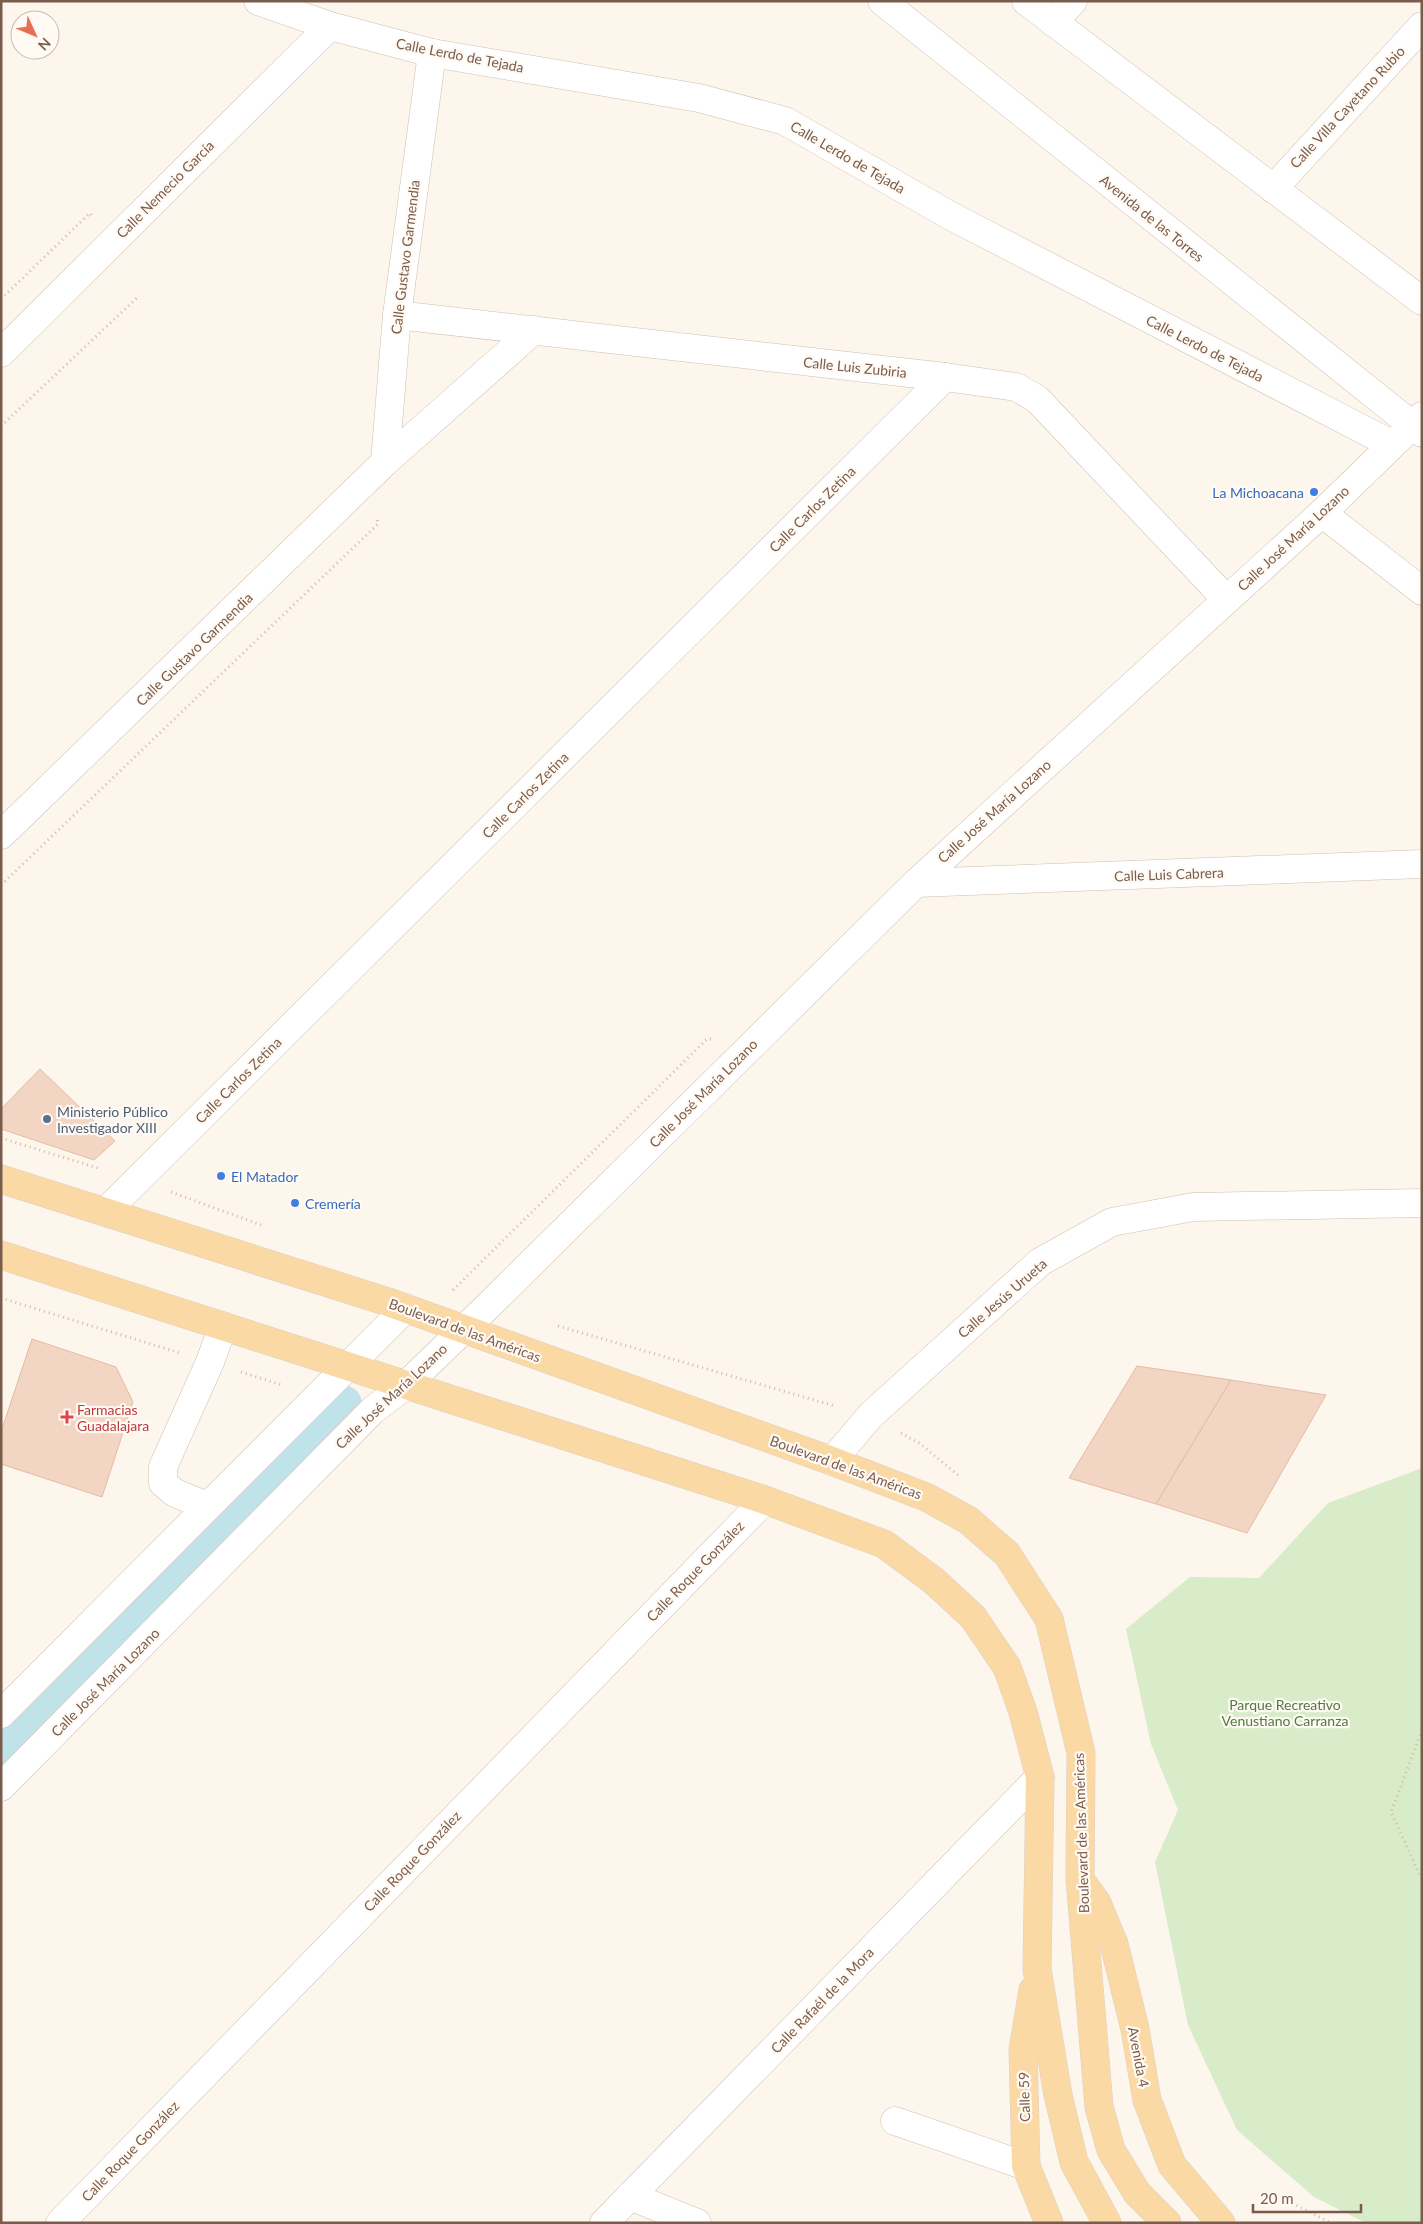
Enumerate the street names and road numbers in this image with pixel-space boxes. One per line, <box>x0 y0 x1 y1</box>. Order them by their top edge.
street label: Calle Lerdo de Tejada <box>395 34 525 76</box>
street label: Calle Villa Cayetano Rubio <box>1286 42 1408 172</box>
street label: Calle Lerdo de Tejada <box>788 117 908 197</box>
street label: Calle Nemecio García <box>113 137 217 241</box>
street label: Avenida de las Torres <box>1097 171 1207 265</box>
street label: Calle Gustavo Garmendia <box>387 179 423 335</box>
street label: Calle Lerdo de Tejada <box>1143 311 1267 385</box>
street label: Calle Luis Zubiria <box>802 353 908 381</box>
street label: Calle Carlos Zetina <box>765 462 859 556</box>
street label: Calle José María Lozano <box>1234 482 1352 594</box>
street label: Calle Gustavo Garmendia <box>132 589 256 709</box>
street label: Calle Carlos Zetina <box>478 748 572 842</box>
street label: Calle José María Lozano <box>934 756 1054 866</box>
street label: Calle Luis Cabrera <box>1114 864 1224 884</box>
street label: Calle Carlos Zetina <box>191 1033 285 1127</box>
street label: Calle José María Lozano <box>645 1035 761 1151</box>
street label: Calle Jesús Urueta <box>954 1255 1050 1341</box>
street label: Boulevard de las Américas <box>387 1295 543 1365</box>
street label: Calle José María Lozano <box>332 1340 450 1452</box>
street label: Boulevard de las Américas <box>768 1432 924 1502</box>
street label: Calle Roque González <box>643 1517 747 1625</box>
street label: Calle José María Lozano <box>47 1624 163 1740</box>
street label: Boulevard de las Américas <box>1070 1753 1092 1913</box>
street label: Calle Roque González <box>360 1807 464 1915</box>
street label: Calle Rafaél de la Mora <box>767 1943 877 2057</box>
street label: Avenida 4 <box>1125 2025 1153 2089</box>
street label: Calle 59 <box>1015 2072 1033 2122</box>
street label: Calle Roque González <box>78 2097 182 2205</box>

